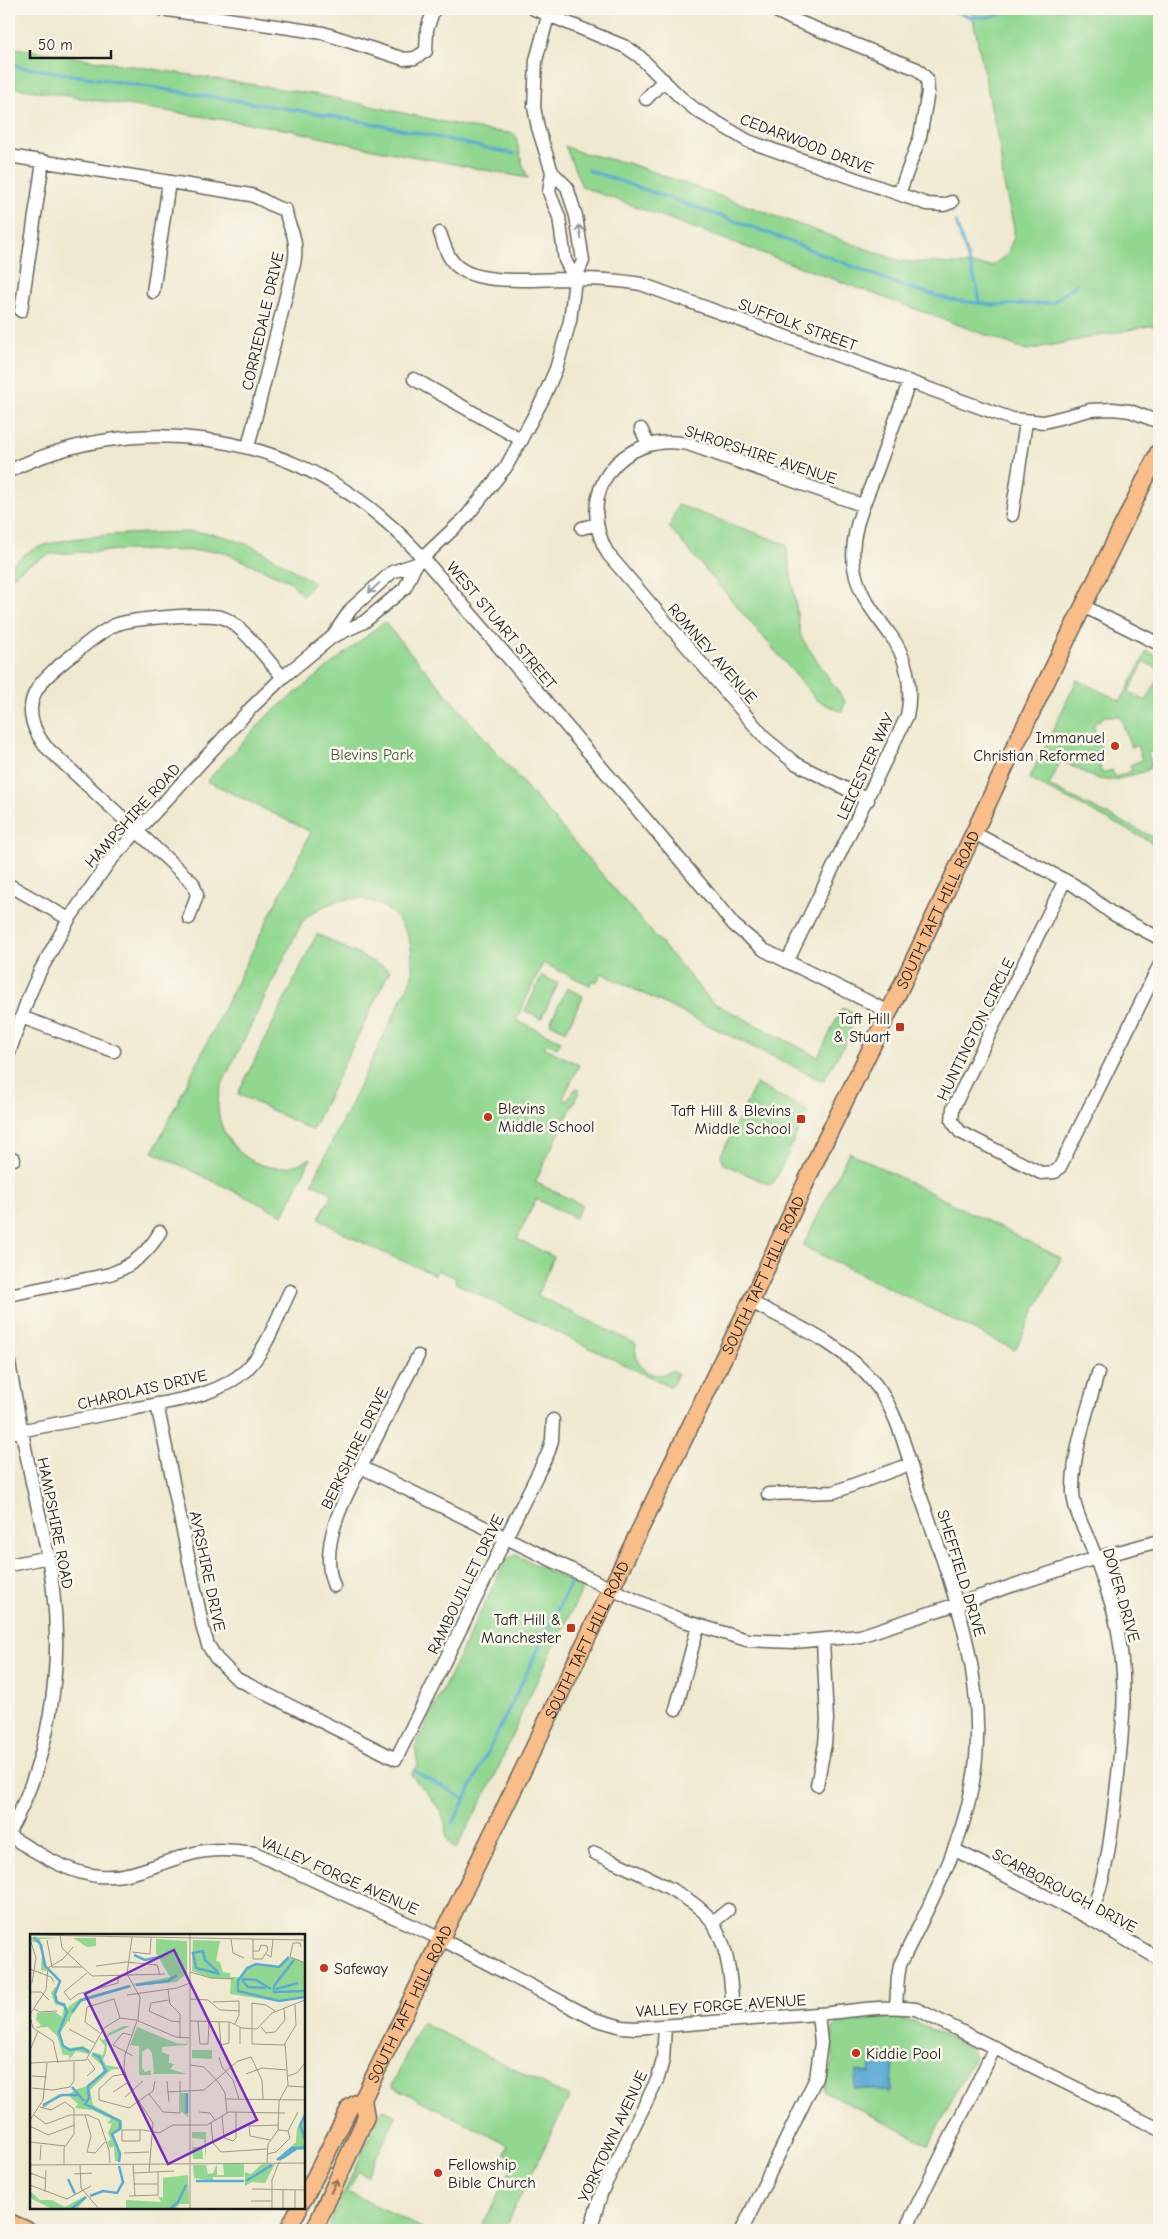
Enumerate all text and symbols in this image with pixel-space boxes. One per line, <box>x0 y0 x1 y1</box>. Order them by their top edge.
scale bar <box>30 28 111 60</box>
text: 50 m <box>38 36 73 54</box>
street label: CEDARWOOD DRIVE <box>737 110 876 178</box>
one-way arrow <box>574 224 584 240</box>
street label: CORRIEDALE DRIVE <box>238 250 288 392</box>
street label: SUFFOLK STREET <box>736 295 860 355</box>
street label: SHROPSHIRE AVENUE <box>683 422 839 488</box>
street label: WEST STUART STREET <box>443 558 560 694</box>
one-way arrow <box>368 582 381 593</box>
street label: ROMNEY AVENUE <box>664 600 761 707</box>
street label: LEICESTER WAY <box>833 710 899 823</box>
place label: Immanuel Christian Reformed <box>973 729 1105 765</box>
marker: Immanuel Christian Reformed <box>1109 740 1121 752</box>
park label: Blevins Park <box>330 746 414 764</box>
street label: HAMPSHIRE ROAD <box>81 760 184 871</box>
street label: SOUTH TAFT HILL ROAD <box>893 828 984 992</box>
street label: HUNTINGTON CIRCLE <box>934 955 1018 1104</box>
place label: Taft Hill & Stuart <box>834 1010 890 1046</box>
marker: Taft Hill & Stuart <box>894 1021 906 1033</box>
place label: Blevins Middle School <box>498 1100 594 1136</box>
place label: Taft Hill & Blevins Middle School <box>671 1102 791 1138</box>
marker: Blevins Middle School <box>482 1111 494 1123</box>
marker: Taft Hill & Blevins Middle School <box>795 1113 807 1125</box>
street label: SOUTH TAFT HILL ROAD <box>718 1193 808 1358</box>
street label: CHAROLAIS DRIVE <box>76 1366 209 1414</box>
street label: BERKSHIRE DRIVE <box>318 1384 392 1512</box>
street label: HAMPSHIRE ROAD <box>33 1456 77 1590</box>
street label: SHEFFIELD DRIVE <box>933 1508 989 1639</box>
street label: AYRSHIRE DRIVE <box>185 1509 229 1633</box>
street label: RAMBOUILLET DRIVE <box>424 1511 508 1657</box>
street label: DOVER DRIVE <box>1099 1546 1143 1645</box>
street label: SOUTH TAFT HILL ROAD <box>541 1558 633 1722</box>
place label: Taft Hill & Manchester <box>481 1611 562 1647</box>
marker: Taft Hill & Manchester <box>565 1622 577 1634</box>
street label: VALLEY FORGE AVENUE <box>258 1833 421 1919</box>
street label: SCARBOROUGH DRIVE <box>989 1845 1140 1937</box>
street label: SOUTH TAFT HILL ROAD <box>364 1922 456 2086</box>
inset map <box>30 1934 305 2209</box>
place label: Safeway <box>334 1960 389 1978</box>
marker: Safeway <box>318 1962 330 1974</box>
street label: VALLEY FORGE AVENUE <box>635 1991 807 2021</box>
place label: Kiddie Pool <box>866 2045 941 2063</box>
marker: Kiddie Pool <box>850 2047 862 2059</box>
street label: YORKTOWN AVENUE <box>575 2068 651 2205</box>
place label: Fellowship Bible Church <box>448 2156 536 2192</box>
marker: Fellowship Bible Church <box>432 2167 444 2179</box>
one-way arrow <box>330 2179 340 2194</box>

